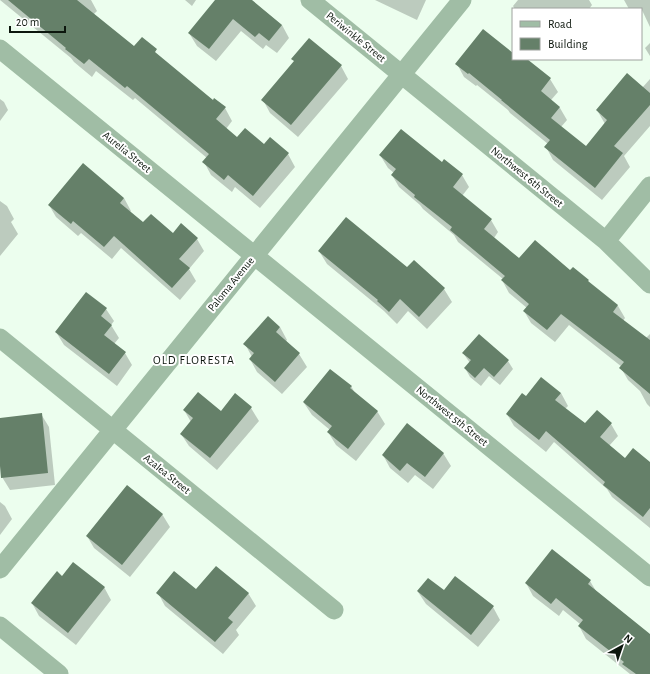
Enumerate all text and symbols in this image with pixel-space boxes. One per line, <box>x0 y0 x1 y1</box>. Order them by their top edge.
scale bar <box>10 8 65 34</box>
legend <box>512 8 642 60</box>
street label: Periwinkle Street <box>324 10 388 64</box>
text: 20 m <box>16 16 39 28</box>
text: Road <box>548 18 572 30</box>
text: Building <box>548 38 588 50</box>
street label: Aurelia Street <box>101 129 154 175</box>
street label: Northwest 6th Street <box>489 145 565 210</box>
street label: Paloma Avenue <box>206 255 256 313</box>
district label: OLD FLORESTA <box>153 354 235 366</box>
street label: Northwest 5th Street <box>414 384 490 448</box>
street label: Azalea Street <box>142 452 193 496</box>
north arrow <box>602 626 642 666</box>
text: N <box>622 632 635 645</box>

